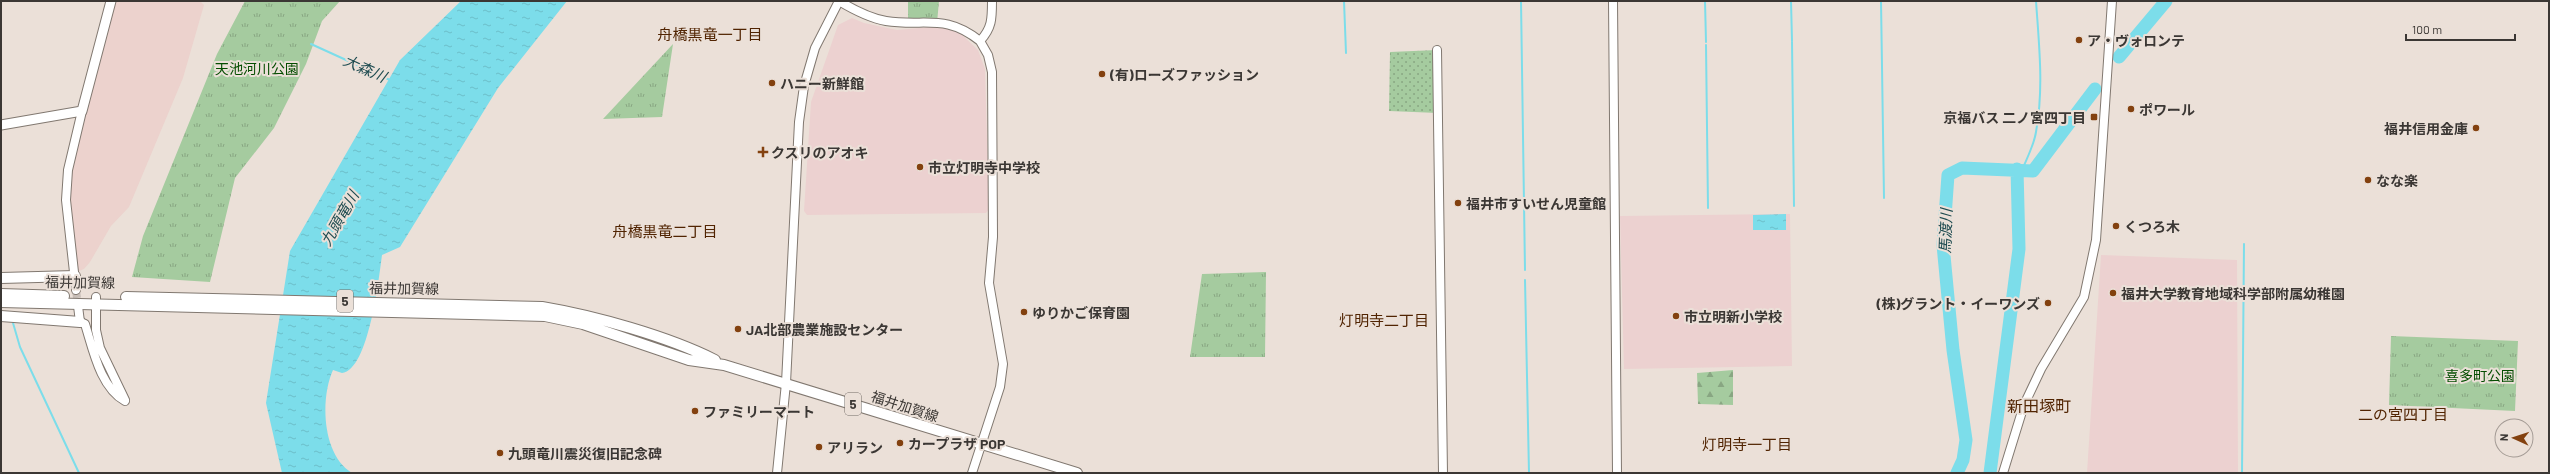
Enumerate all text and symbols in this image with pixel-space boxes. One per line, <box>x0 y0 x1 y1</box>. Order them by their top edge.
scale bar <box>2406 16 2515 42</box>
text: 100 m <box>2412 22 2442 36</box>
district label: 舟橋黒竜一丁目 <box>657 25 763 43</box>
place label: ア・ヴォロンテ <box>2087 32 2185 49</box>
marker: ア・ヴォロンテ <box>2074 35 2084 45</box>
water label: 大森川 <box>341 51 391 86</box>
park label: 天池河川公園 <box>215 60 299 77</box>
place label: (有)ローズファッション <box>1109 66 1259 83</box>
marker: (有)ローズファッション <box>1097 69 1107 79</box>
place label: ハニー新鮮館 <box>780 75 864 92</box>
marker: ハニー新鮮館 <box>767 78 777 88</box>
place label: ポワール <box>2139 101 2195 118</box>
marker: ポワール <box>2126 104 2136 114</box>
place label: 京福バス 二ノ宮四丁目 <box>1943 109 2086 126</box>
marker: 京福バス 二ノ宮四丁目 <box>2089 112 2099 122</box>
place label: 福井信用金庫 <box>2384 120 2468 137</box>
marker: 福井信用金庫 <box>2471 123 2481 133</box>
place label: クスリのアオキ <box>771 144 869 161</box>
marker: クスリのアオキ <box>758 147 768 157</box>
place label: 市立灯明寺中学校 <box>928 159 1040 176</box>
marker: 市立灯明寺中学校 <box>915 162 925 172</box>
place label: なな楽 <box>2376 172 2418 189</box>
marker: なな楽 <box>2363 175 2373 185</box>
water label: 九頭竜川 <box>316 186 363 248</box>
place label: 福井市すいせん児童館 <box>1466 195 1606 212</box>
marker: 福井市すいせん児童館 <box>1453 198 1463 208</box>
water label: 馬渡川 <box>1935 206 1955 254</box>
place label: くつろ木 <box>2124 218 2180 235</box>
marker: くつろ木 <box>2111 221 2121 231</box>
district label: 舟橋黒竜二丁目 <box>612 222 718 240</box>
street label: 福井加賀線 <box>45 273 115 291</box>
street label: 福井加賀線 <box>369 279 439 297</box>
place label: 福井大学教育地域科学部附属幼稚園 <box>2121 285 2345 302</box>
marker: 福井大学教育地域科学部附属幼稚園 <box>2108 288 2118 298</box>
road number: 5 <box>337 290 353 312</box>
place label: (株)グラント・イーワンズ <box>1876 295 2040 312</box>
marker: (株)グラント・イーワンズ <box>2043 298 2053 308</box>
place label: ゆりかご保育園 <box>1032 304 1130 321</box>
marker: ゆりかご保育園 <box>1019 307 1029 317</box>
place label: 市立明新小学校 <box>1684 308 1782 325</box>
district label: 灯明寺二丁目 <box>1339 311 1429 329</box>
marker: 市立明新小学校 <box>1671 311 1681 321</box>
place label: JA北部農業施設センター <box>746 321 903 338</box>
marker: JA北部農業施設センター <box>733 324 743 334</box>
park label: 喜多町公園 <box>2445 367 2515 384</box>
street label: 福井加賀線 <box>869 387 941 425</box>
road number: 5 <box>845 393 861 415</box>
district label: 新田塚町 <box>2007 396 2071 415</box>
place label: ファミリーマート <box>703 403 815 420</box>
district label: 二の宮四丁目 <box>2358 405 2448 423</box>
marker: ファミリーマート <box>690 406 700 416</box>
north arrow <box>2494 418 2534 458</box>
text: N <box>2497 433 2510 441</box>
place label: カープラザ POP <box>908 435 1005 452</box>
district label: 灯明寺一丁目 <box>1702 435 1792 453</box>
marker: カープラザ POP <box>895 438 905 448</box>
place label: アリラン <box>827 439 883 456</box>
marker: アリラン <box>814 442 824 452</box>
place label: 九頭竜川震災復旧記念碑 <box>508 445 662 462</box>
marker: 九頭竜川震災復旧記念碑 <box>495 448 505 458</box>

